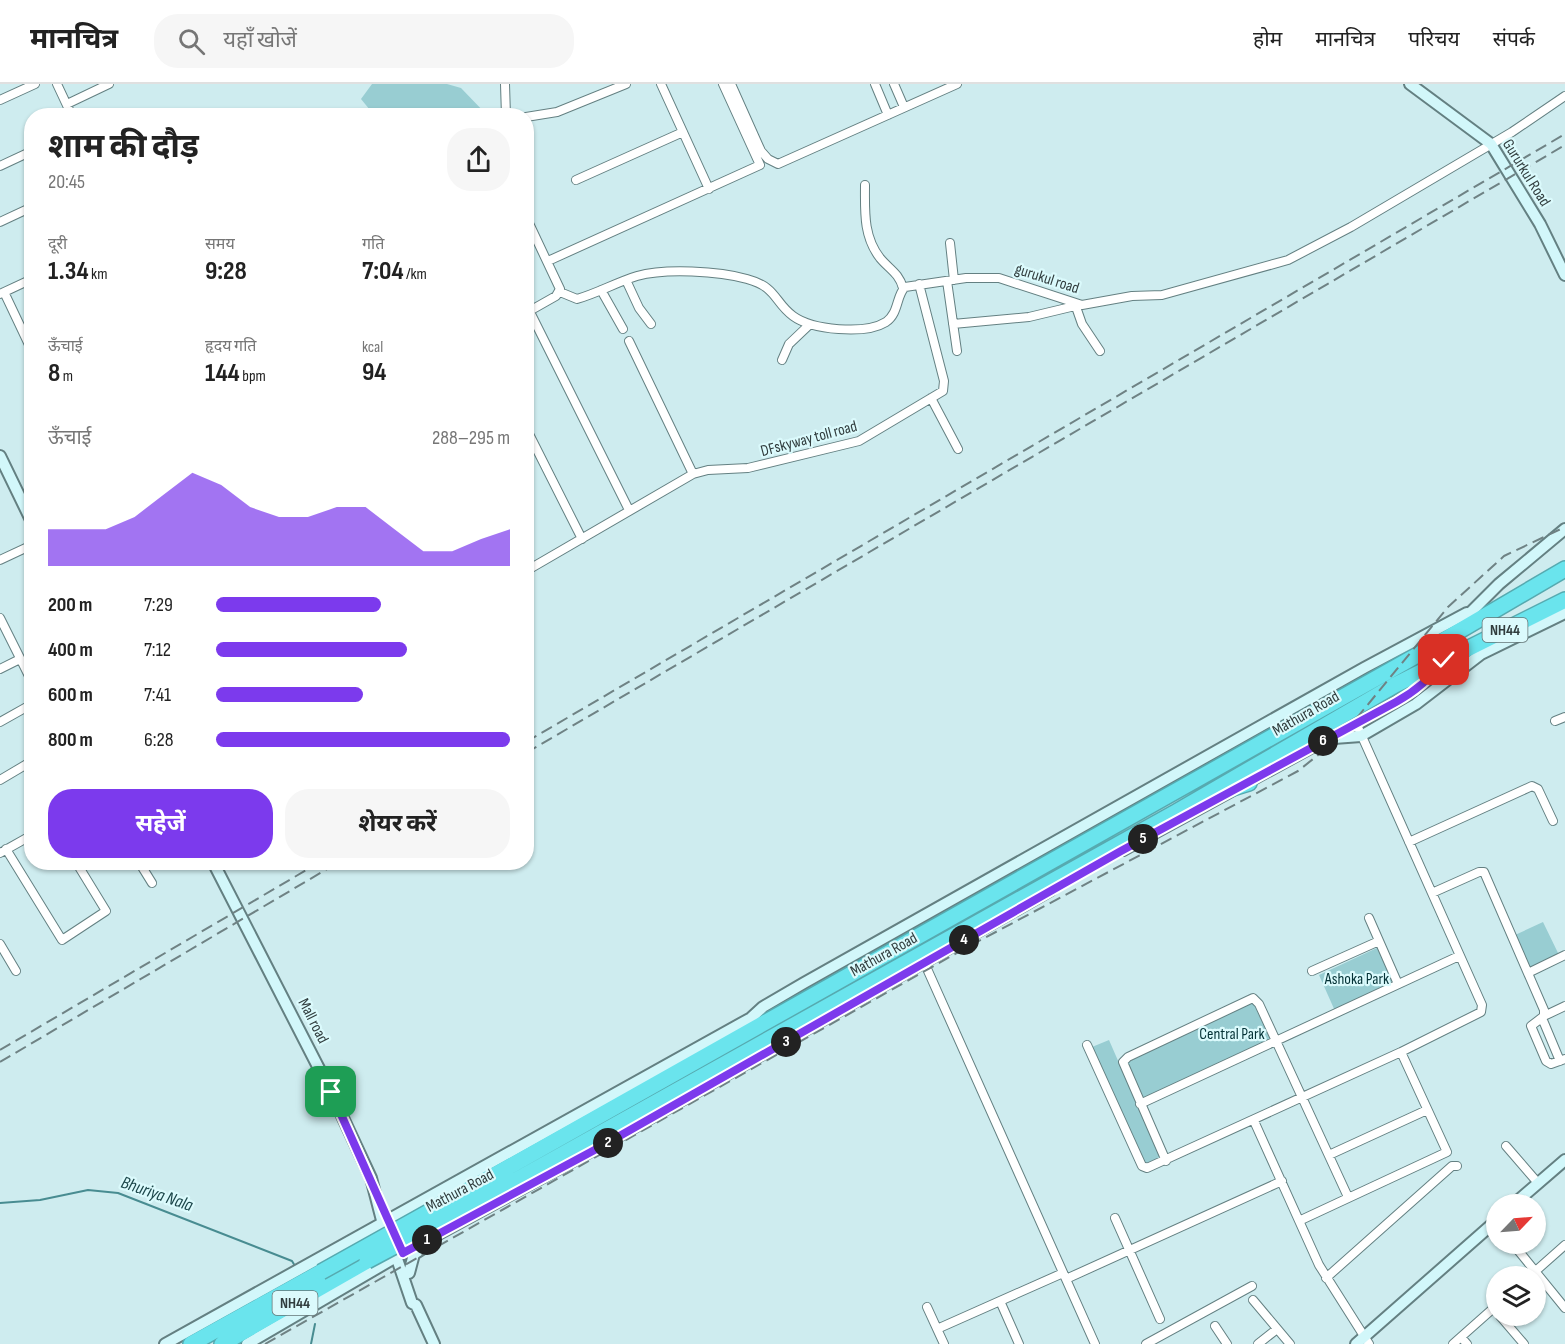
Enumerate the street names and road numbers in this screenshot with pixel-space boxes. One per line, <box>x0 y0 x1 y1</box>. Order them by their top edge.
street label: Gururkul Road <box>1498 136 1554 210</box>
street label: gurukul road <box>1012 260 1082 298</box>
street label: DFskyway toll road <box>759 417 859 461</box>
road number: NH44 <box>1482 618 1528 642</box>
street label: Mathura Road <box>1269 687 1343 741</box>
street label: Mathura Road <box>847 929 921 981</box>
street label: Mall road <box>294 995 332 1047</box>
street label: Mathura Road <box>423 1165 497 1217</box>
road number: NH44 <box>272 1291 318 1315</box>

